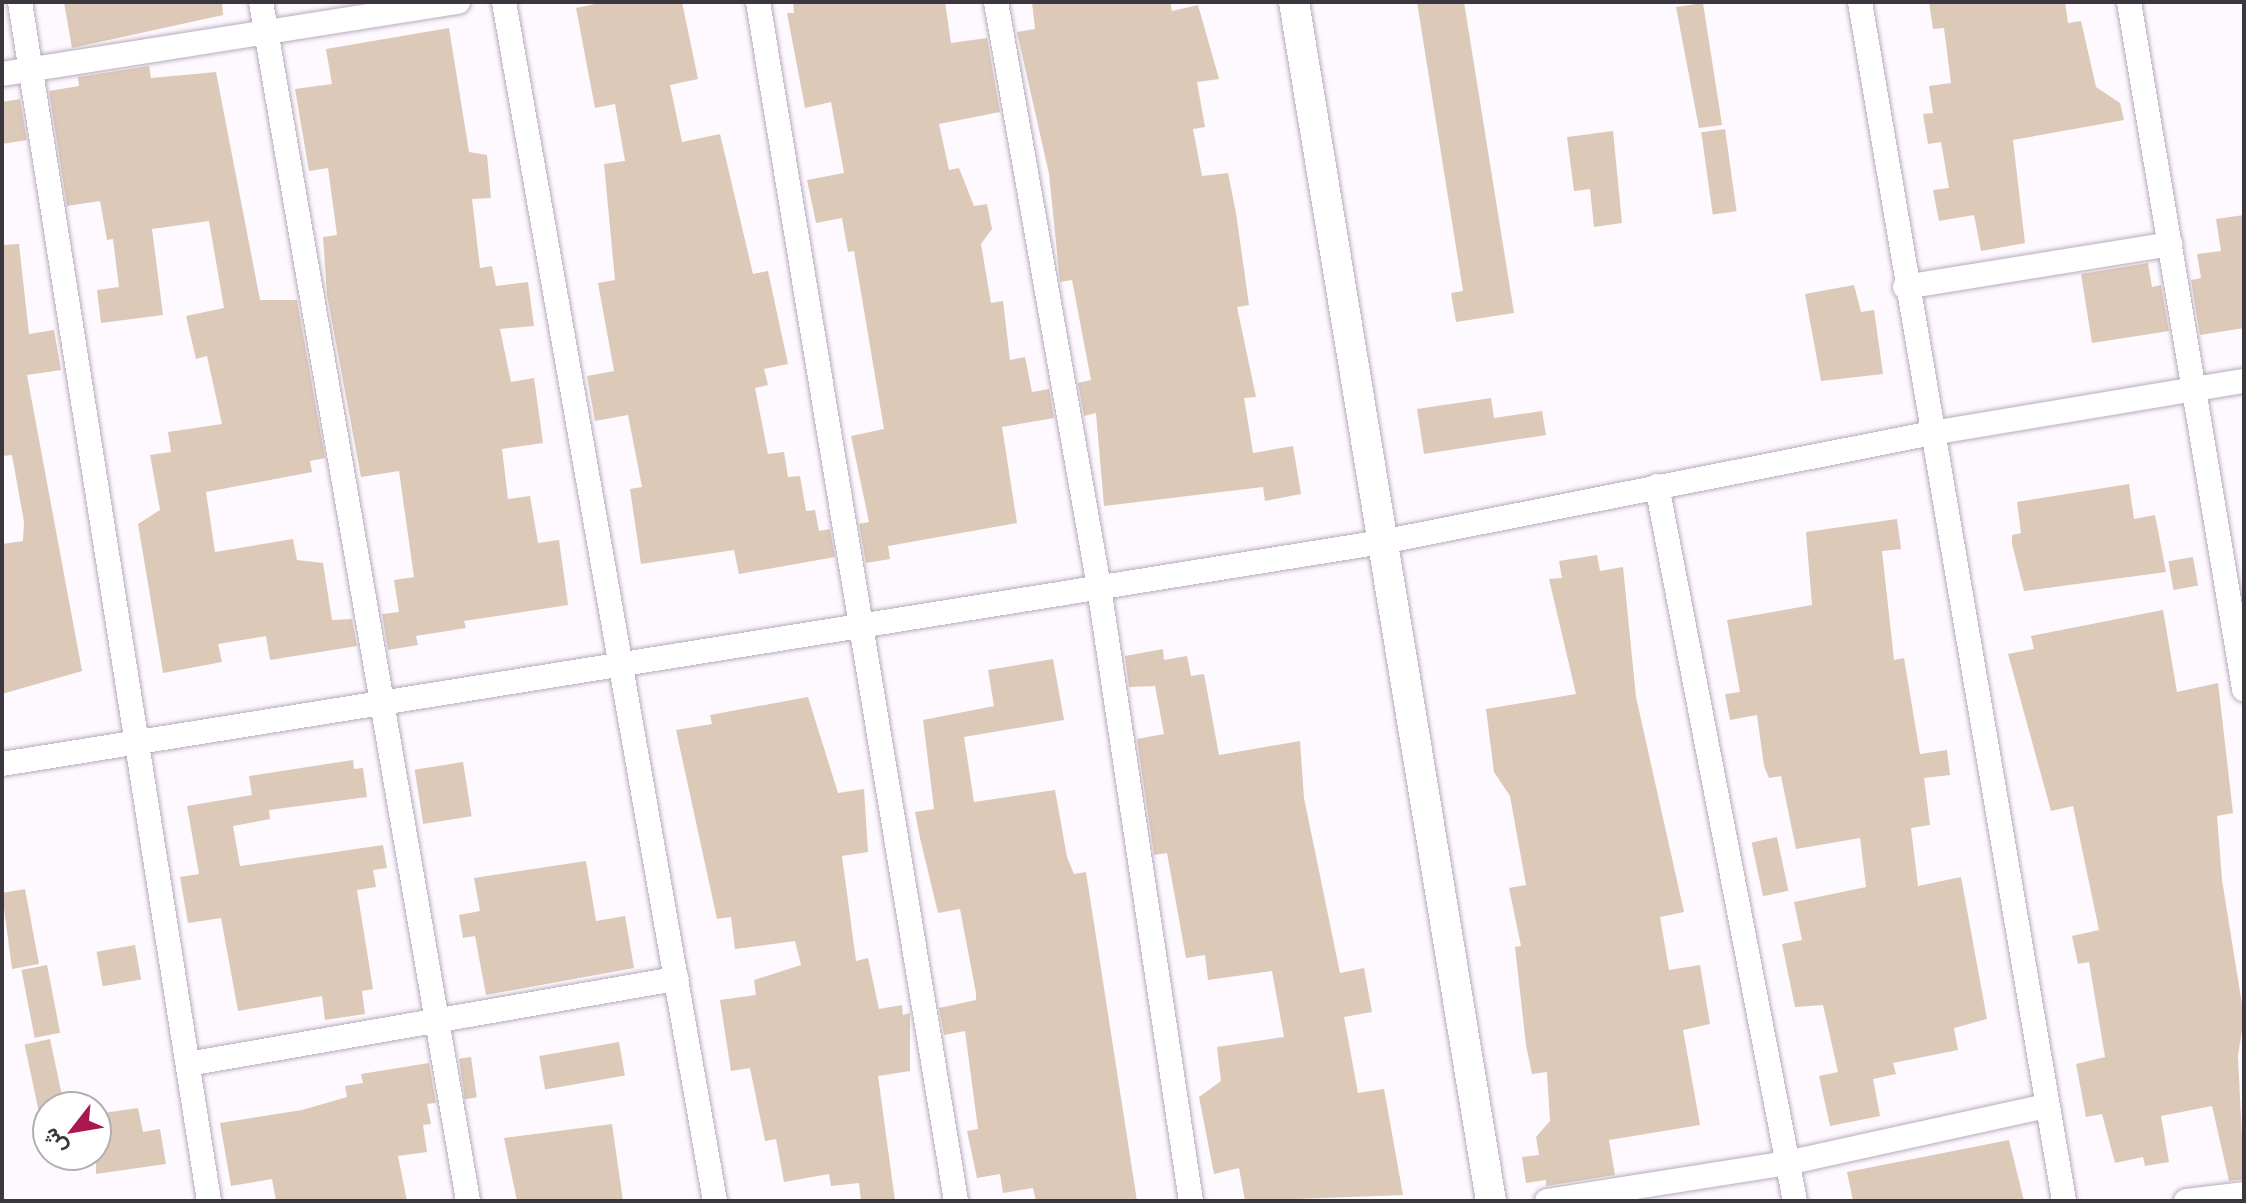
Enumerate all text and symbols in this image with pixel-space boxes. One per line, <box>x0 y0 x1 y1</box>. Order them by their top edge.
north arrow <box>32 1091 112 1171</box>
text: ش <box>35 1124 71 1160</box>

